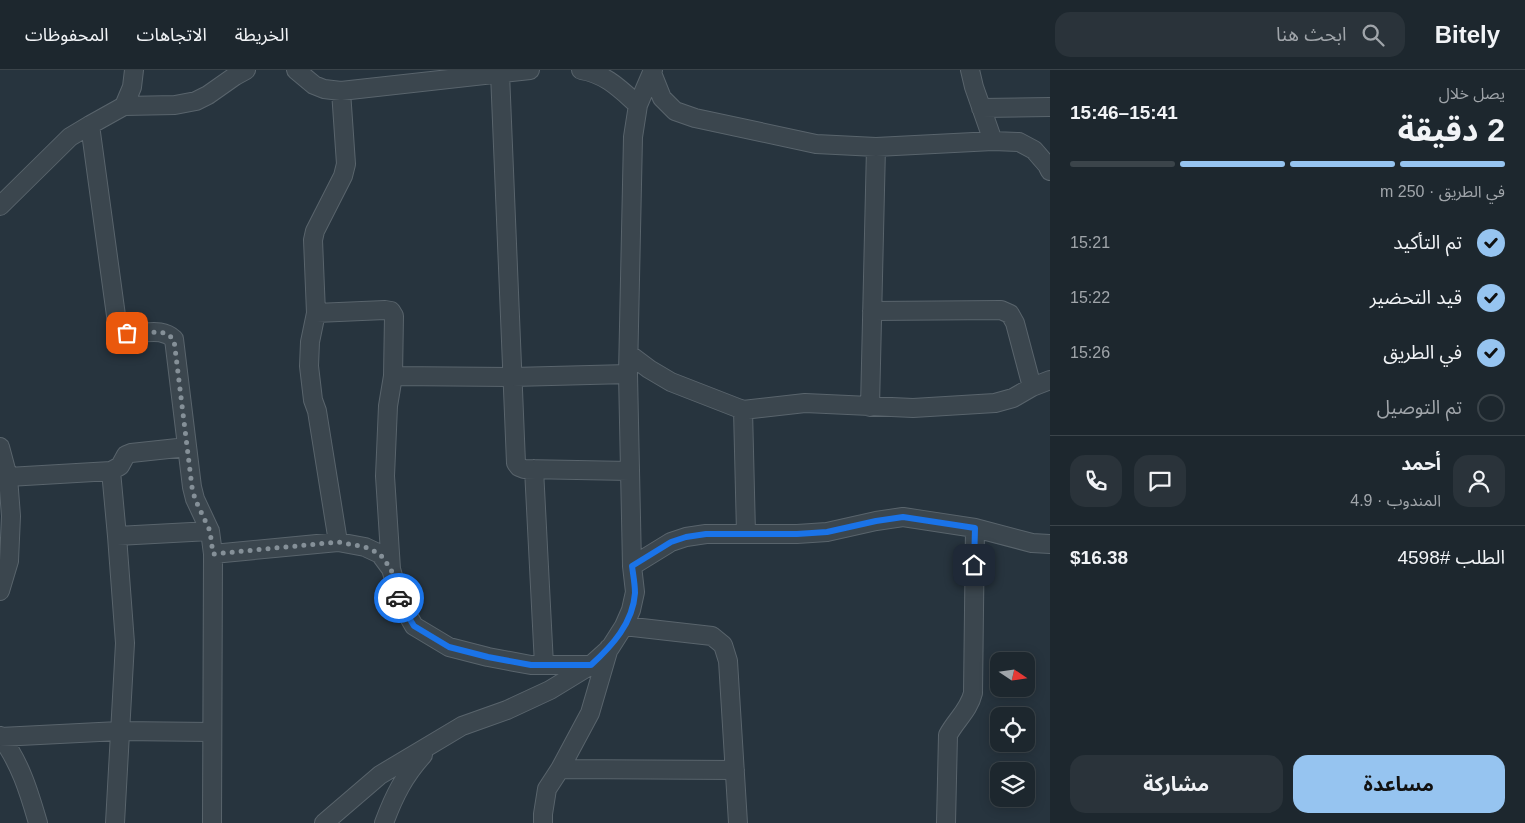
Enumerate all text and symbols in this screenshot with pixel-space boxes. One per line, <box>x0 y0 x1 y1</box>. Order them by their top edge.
search box <box>1055 12 1405 57</box>
icon: search <box>1359 21 1387 49</box>
text: Bitely <box>1435 21 1500 48</box>
text: ابحث هنا <box>1276 24 1347 45</box>
text: المحفوظات <box>25 25 109 45</box>
text: الاتجاهات <box>137 25 207 45</box>
text: الخريطة <box>235 25 289 45</box>
text: يصل خلال <box>1439 85 1505 102</box>
text: 15:41–15:46 <box>1070 102 1178 123</box>
text: 2 دقيقة <box>1398 112 1505 148</box>
text: في الطريق · 250 m <box>1380 183 1505 200</box>
icon: check <box>1477 229 1505 257</box>
text: تم التأكيد <box>1393 232 1462 253</box>
text: 15:21 <box>1070 234 1110 251</box>
icon: check <box>1477 284 1505 312</box>
text: قيد التحضير <box>1370 287 1462 308</box>
text: 15:22 <box>1070 289 1110 306</box>
pin <box>106 312 148 354</box>
icon: bag <box>113 319 141 347</box>
icon: check <box>1477 339 1505 367</box>
text: في الطريق <box>1383 342 1462 363</box>
text: 15:26 <box>1070 344 1110 361</box>
text: تم التوصيل <box>1377 397 1462 418</box>
text: أحمد <box>1401 453 1441 474</box>
button: phone <box>1070 455 1122 507</box>
button: chat <box>1134 455 1186 507</box>
button: person <box>1453 455 1505 507</box>
text: المندوب · 4.9 <box>1350 492 1441 509</box>
pin <box>953 544 995 586</box>
text: $16.38 <box>1070 547 1128 568</box>
text: الطلب #4598 <box>1397 547 1505 568</box>
icon: home <box>960 551 988 579</box>
courier <box>374 573 424 623</box>
icon: car <box>385 584 413 612</box>
north arrow <box>990 652 1035 698</box>
map controls <box>990 652 1035 807</box>
button: locate <box>990 707 1035 752</box>
button: مشاركة <box>1070 755 1283 813</box>
button: مساعدة <box>1293 755 1505 813</box>
button: layers <box>990 762 1035 807</box>

